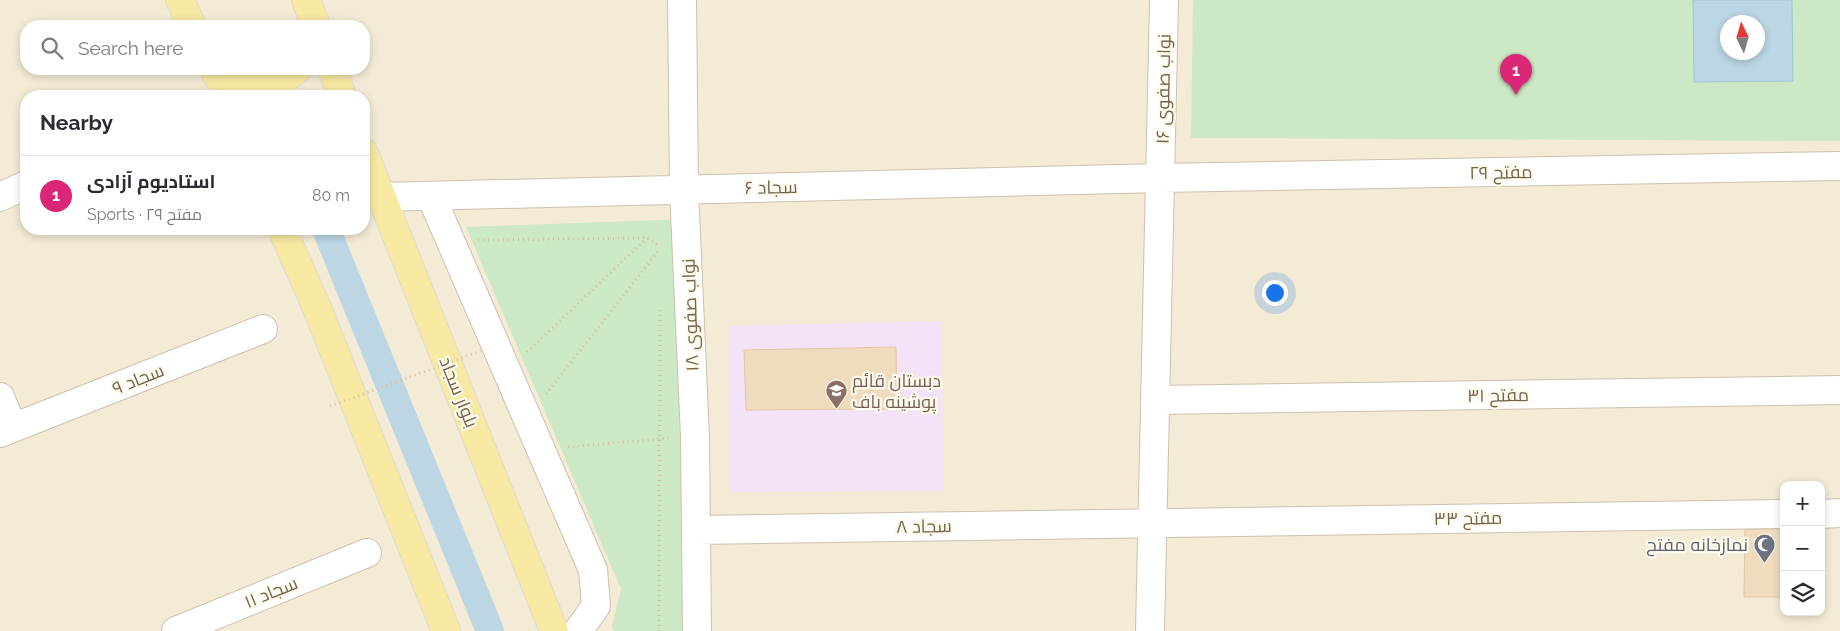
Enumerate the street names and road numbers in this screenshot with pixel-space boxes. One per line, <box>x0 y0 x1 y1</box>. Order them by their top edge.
street label: نواب صفوی ۱۶ <box>1152 34 1175 144</box>
street label: مفتح ۲۹ <box>1469 161 1533 185</box>
street label: سجاد ۶ <box>744 176 798 198</box>
street label: نواب صفوی ۱۸ <box>678 258 703 372</box>
street label: بلوار سجاد <box>434 353 483 431</box>
street label: سجاد ۹ <box>109 359 167 399</box>
street label: مفتح ۳۱ <box>1467 384 1529 408</box>
street label: مفتح ۳۳ <box>1434 507 1503 531</box>
street label: سجاد ۸ <box>896 515 952 537</box>
street label: سجاد ۱۱ <box>241 572 301 612</box>

